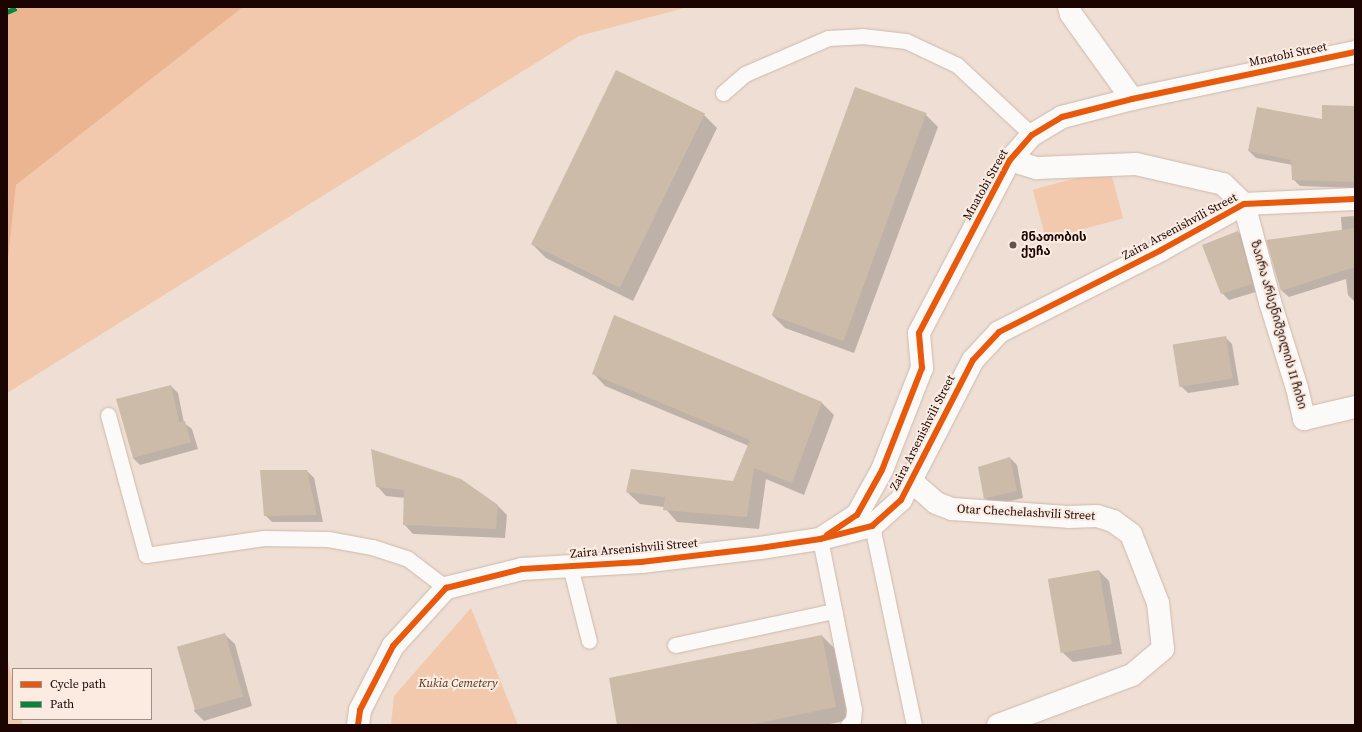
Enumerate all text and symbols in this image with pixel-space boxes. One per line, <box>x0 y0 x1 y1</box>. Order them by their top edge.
street label: Mnatobi Street <box>1248 40 1328 70</box>
street label: Mnatobi Street <box>961 147 1011 223</box>
street label: Zaira Arsenishvili Street <box>1120 191 1240 263</box>
place label: მნათობის ქუჩა <box>1021 231 1087 259</box>
street label: ზაირა არსენიშვილის II ჩიხი <box>1247 239 1309 411</box>
marker: მნათობის ქუჩა <box>1008 240 1018 250</box>
street label: Zaira Arsenishvili Street <box>888 373 958 493</box>
street label: Otar Chechelashvili Street <box>957 502 1095 524</box>
street label: Zaira Arsenishvili Street <box>570 536 698 562</box>
legend <box>12 668 152 720</box>
text: Cycle path <box>50 676 106 692</box>
park label: Kukia Cemetery <box>419 677 497 691</box>
text: Path <box>50 696 74 712</box>

